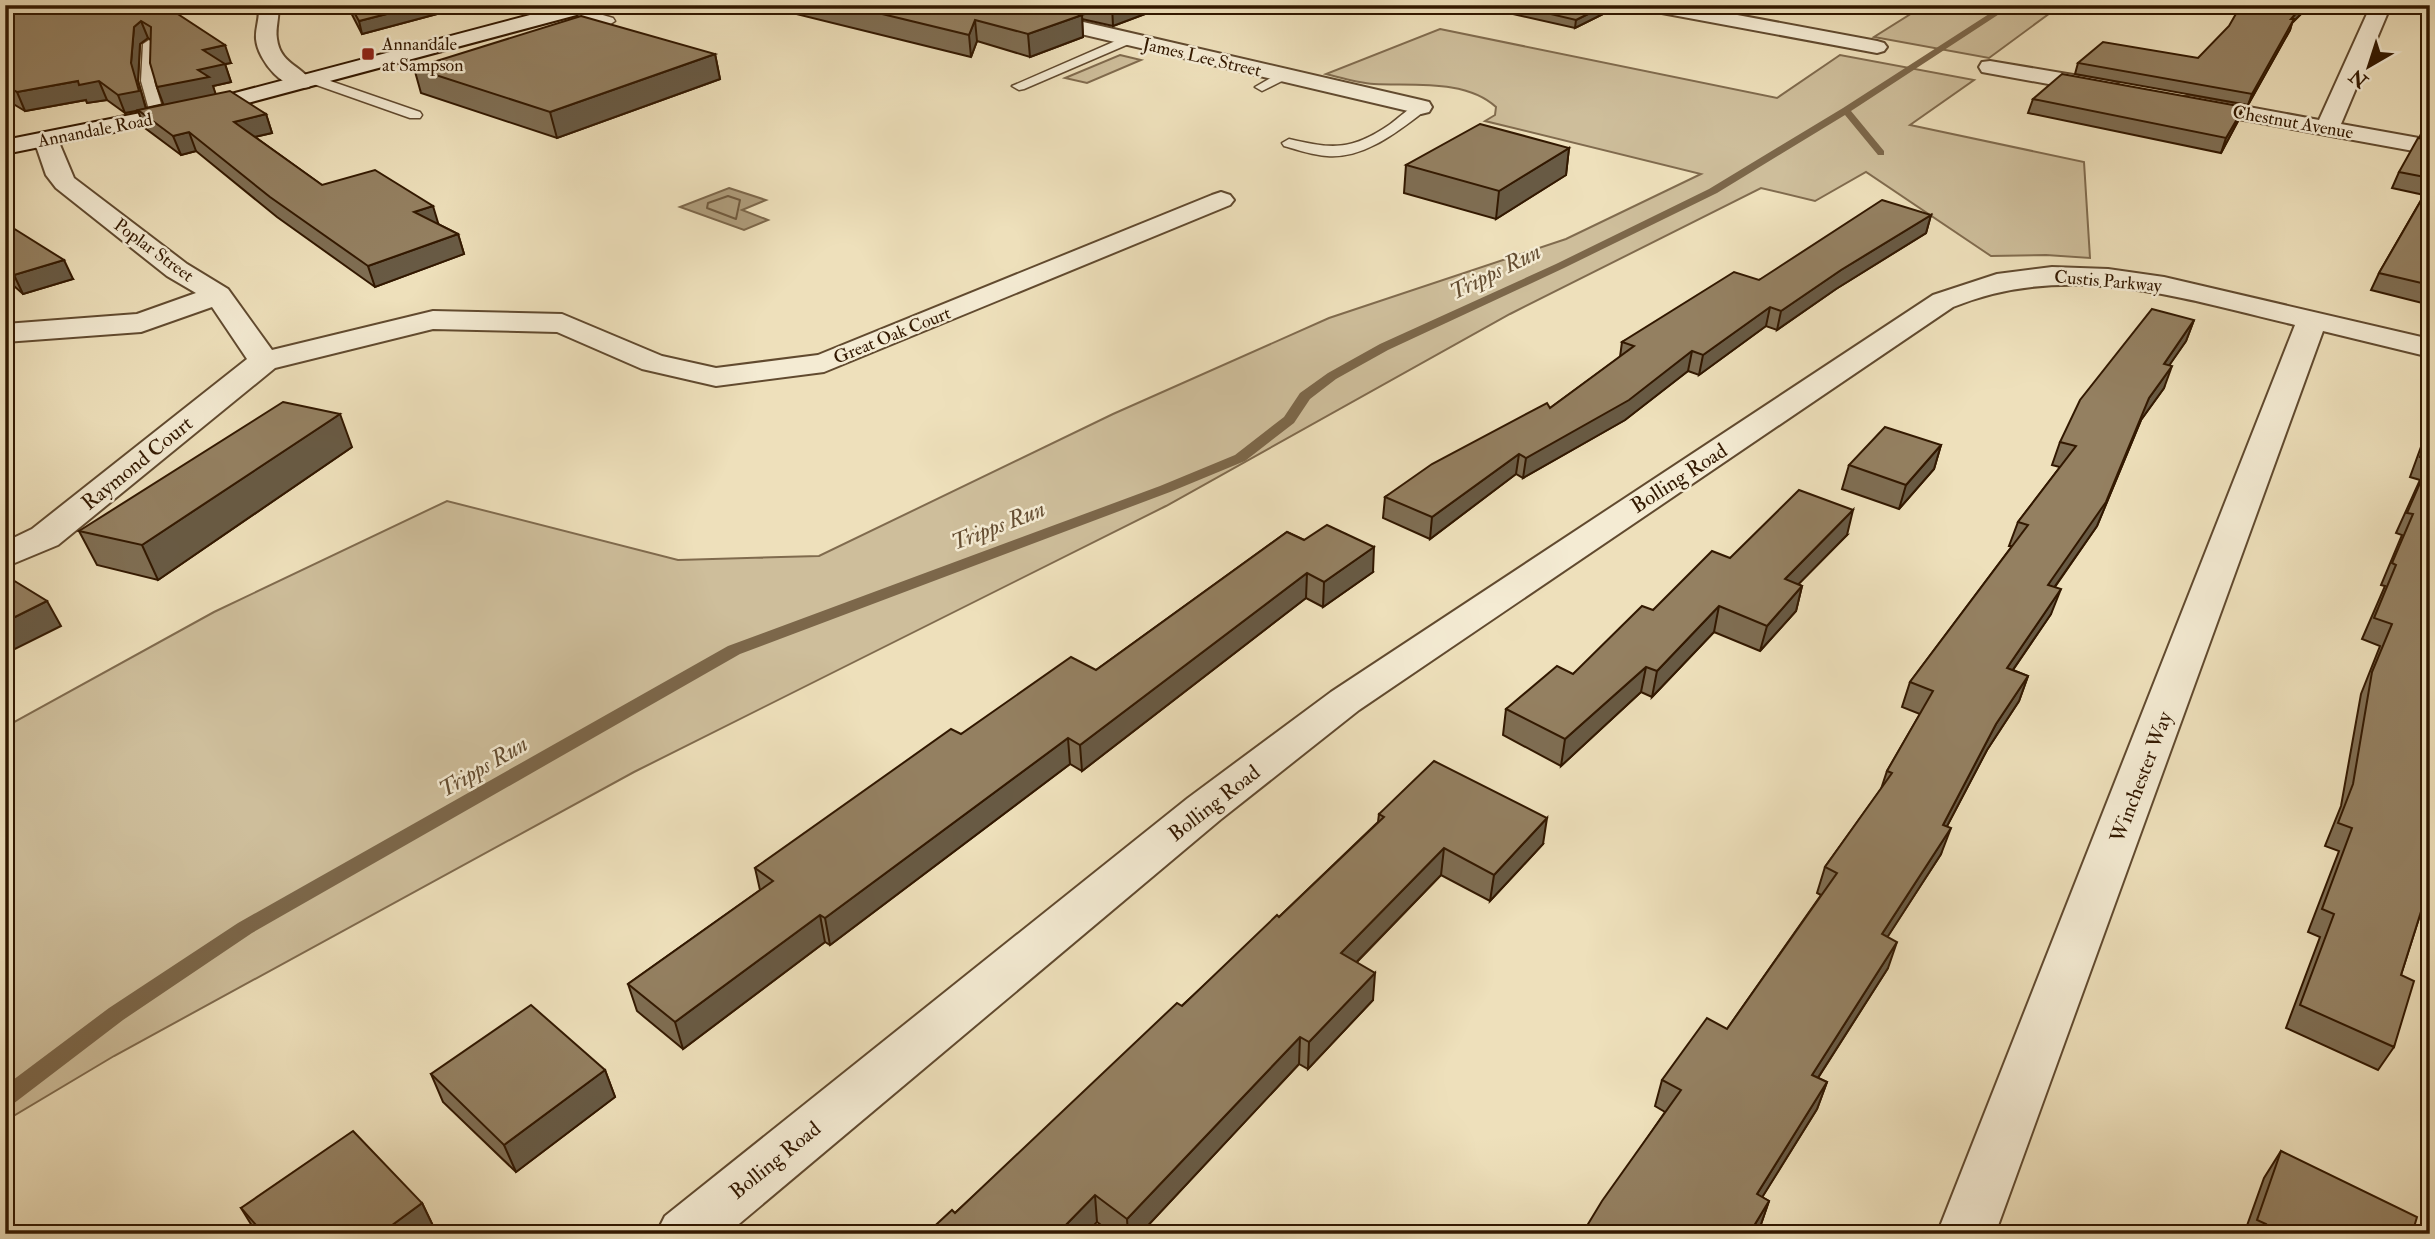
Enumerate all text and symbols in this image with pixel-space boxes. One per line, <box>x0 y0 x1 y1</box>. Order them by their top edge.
street label: James Lee Street <box>1139 32 1264 82</box>
north arrow <box>2334 32 2404 102</box>
place label: Annandale at Sampson <box>381 33 464 77</box>
marker: Annandale at Sampson <box>360 46 376 62</box>
text: N <box>2344 63 2374 94</box>
street label: Chestnut Avenue <box>2231 101 2356 145</box>
street label: Annandale Road <box>35 108 155 153</box>
street label: Poplar Street <box>109 214 198 287</box>
water label: Tripps Run <box>1445 237 1546 306</box>
street label: Custis Parkway <box>2053 265 2164 298</box>
street label: Great Oak Court <box>830 301 954 369</box>
street label: Raymond Court <box>76 410 199 517</box>
street label: Bolling Road <box>1626 437 1733 520</box>
water label: Tripps Run <box>947 494 1049 557</box>
street label: Winchester Way <box>2104 707 2179 847</box>
water label: Tripps Run <box>434 729 533 804</box>
street label: Bolling Road <box>1163 759 1266 848</box>
street label: Bolling Road <box>724 1115 827 1205</box>

